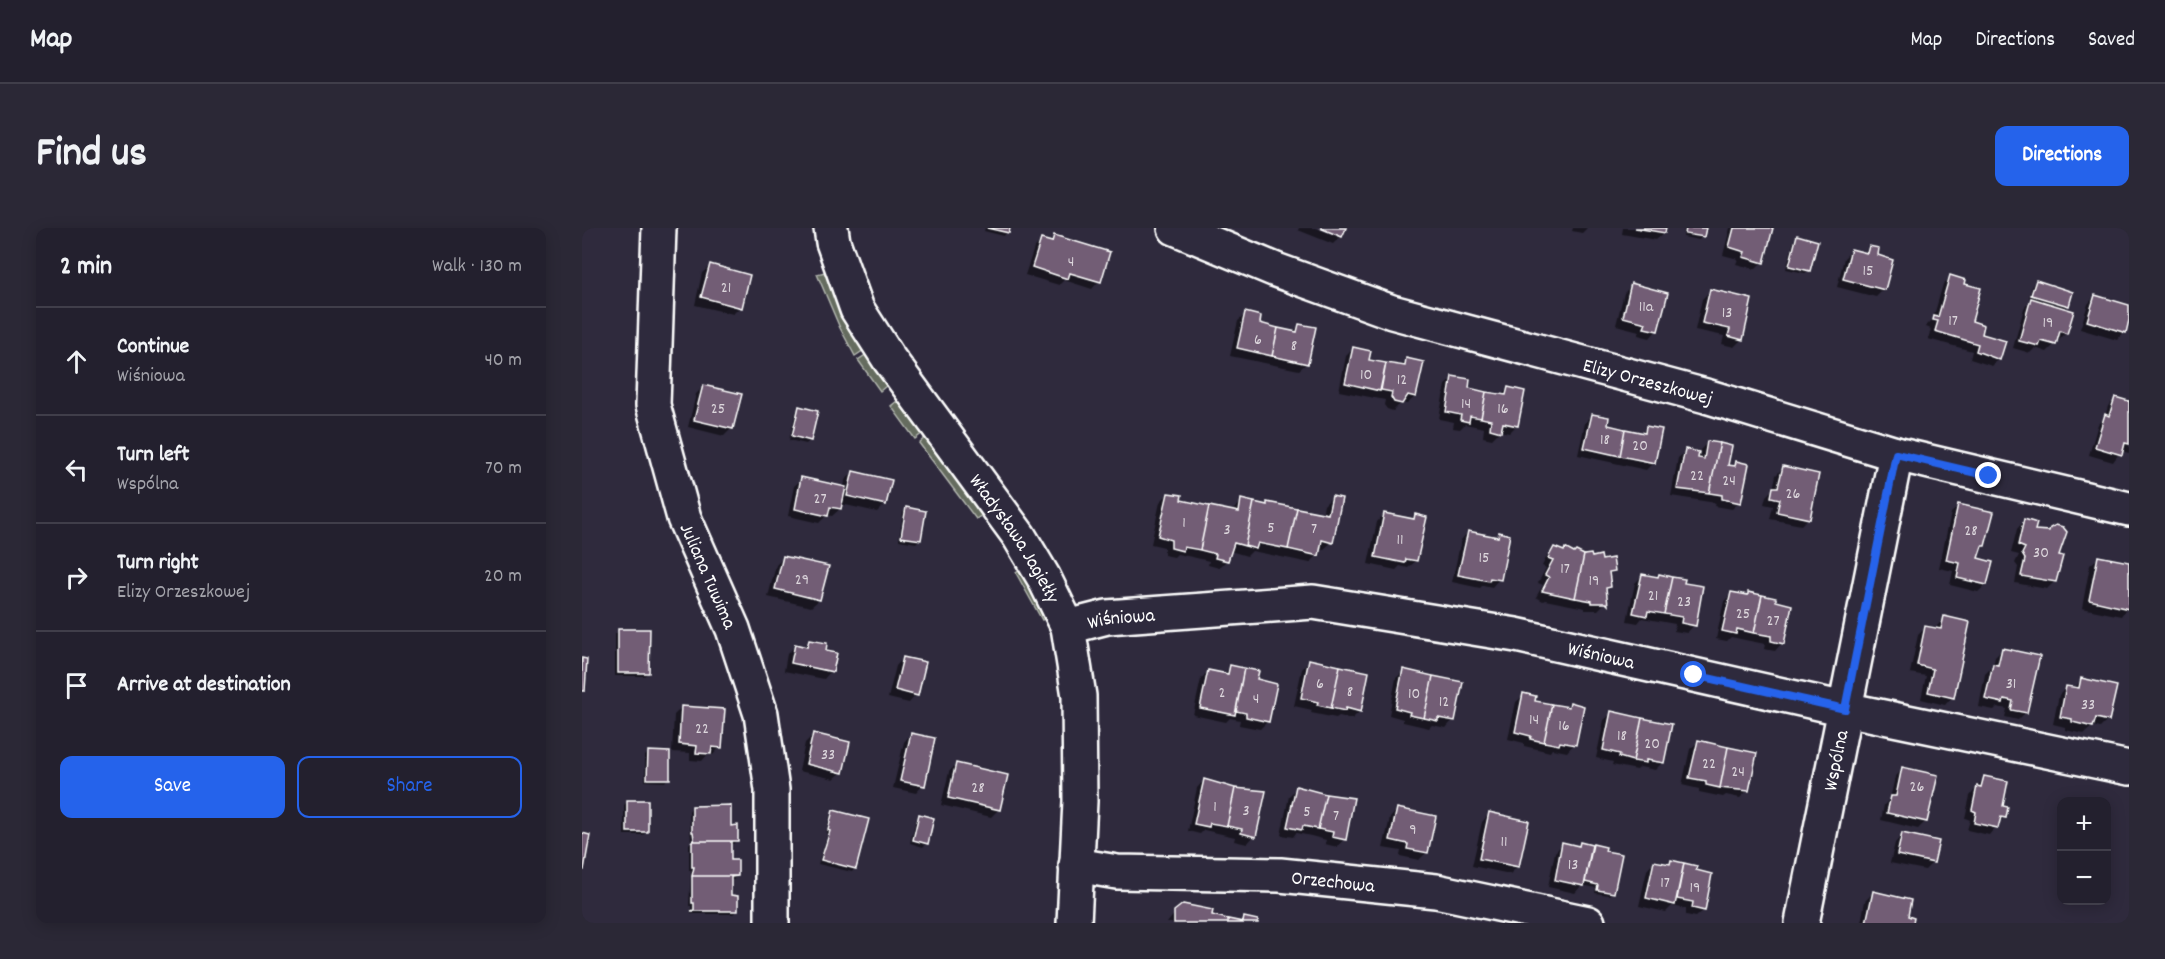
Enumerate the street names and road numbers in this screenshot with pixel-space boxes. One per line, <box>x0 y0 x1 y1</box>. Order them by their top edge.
street label: Elizy Orzeszkowej <box>1579 353 1716 414</box>
street label: Władysława Jagiełły <box>961 469 1065 609</box>
street label: Juliana Tuwima <box>671 519 743 635</box>
street label: Wiśniowa <box>1085 603 1156 638</box>
street label: Wiśniowa <box>1565 636 1638 678</box>
street label: Wspólna <box>1818 727 1857 794</box>
street label: Orzechowa <box>1290 865 1376 902</box>

